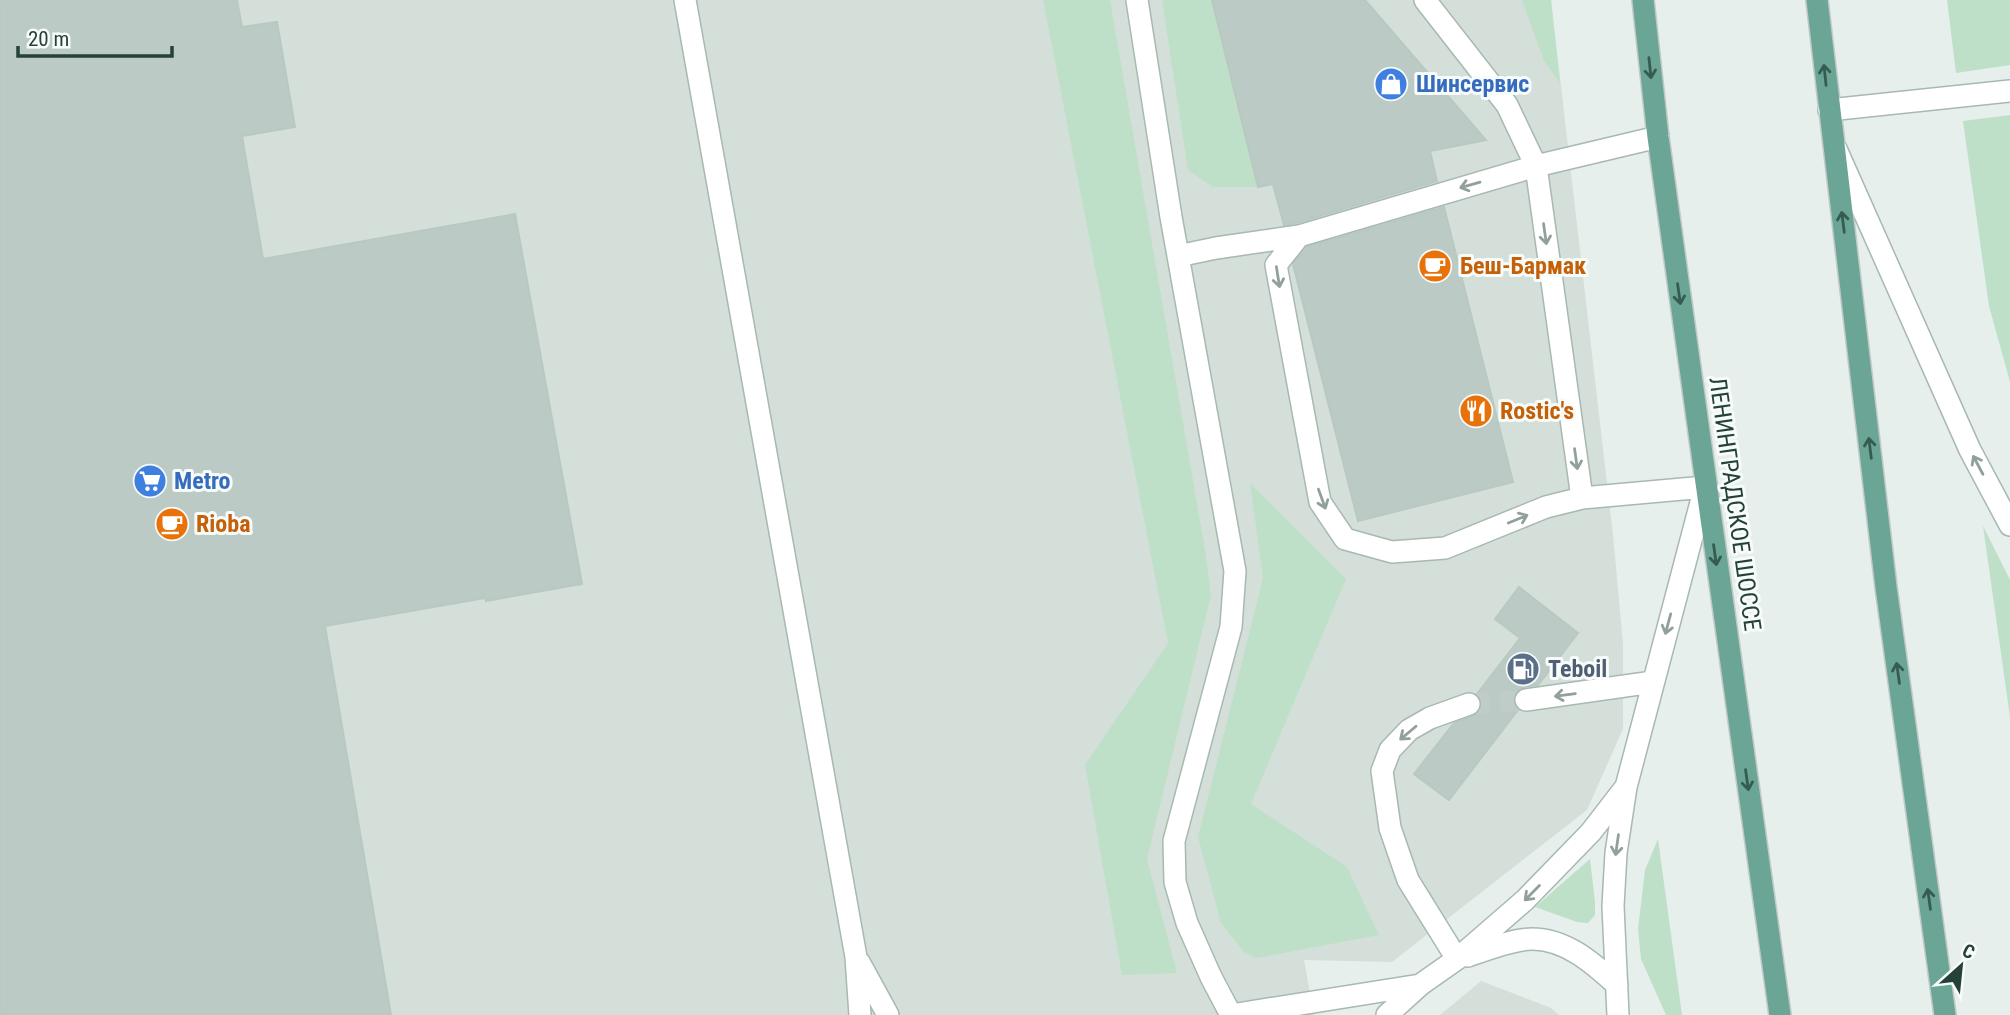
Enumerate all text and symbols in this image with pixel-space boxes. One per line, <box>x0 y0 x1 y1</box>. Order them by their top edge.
scale bar <box>18 14 172 58</box>
text: 20 m <box>28 27 69 51</box>
one-way arrow <box>1644 56 1657 79</box>
one-way arrow <box>1818 64 1831 87</box>
shop icon: Шинсервис <box>1372 65 1410 103</box>
place label: Шинсервис <box>1416 70 1529 98</box>
one-way arrow <box>1460 180 1482 193</box>
one-way arrow <box>1836 211 1849 234</box>
one-way arrow <box>1539 222 1552 245</box>
cafe icon: Беш-Бармак <box>1416 247 1454 285</box>
place label: Беш-Бармак <box>1460 252 1586 280</box>
one-way arrow <box>1272 265 1285 288</box>
one-way arrow <box>1673 282 1686 304</box>
street label: ЛЕНИНГРАДСКОЕ ШОССЕ <box>1703 375 1767 633</box>
restaurant icon: Rostic's <box>1457 392 1495 430</box>
place label: Rostic's <box>1500 397 1574 425</box>
one-way arrow <box>1863 437 1876 460</box>
one-way arrow <box>1570 447 1583 470</box>
one-way arrow <box>1971 455 1984 476</box>
supermarket icon: Metro <box>131 462 169 500</box>
place label: Metro <box>174 467 231 495</box>
one-way arrow <box>1316 488 1329 510</box>
cafe icon: Rioba <box>153 505 191 543</box>
place label: Rioba <box>196 510 250 538</box>
one-way arrow <box>1507 511 1529 524</box>
one-way arrow <box>1709 543 1722 565</box>
one-way arrow <box>1661 613 1674 635</box>
fuel station icon: Teboil <box>1504 650 1542 688</box>
place label: Teboil <box>1548 655 1607 683</box>
one-way arrow <box>1892 663 1905 685</box>
one-way arrow <box>1554 688 1577 701</box>
one-way arrow <box>1400 725 1418 740</box>
one-way arrow <box>1741 768 1754 791</box>
one-way arrow <box>1611 833 1624 856</box>
one-way arrow <box>1523 884 1540 901</box>
one-way arrow <box>1923 888 1936 911</box>
north arrow <box>1926 931 1996 1001</box>
text: С <box>1958 939 1979 964</box>

